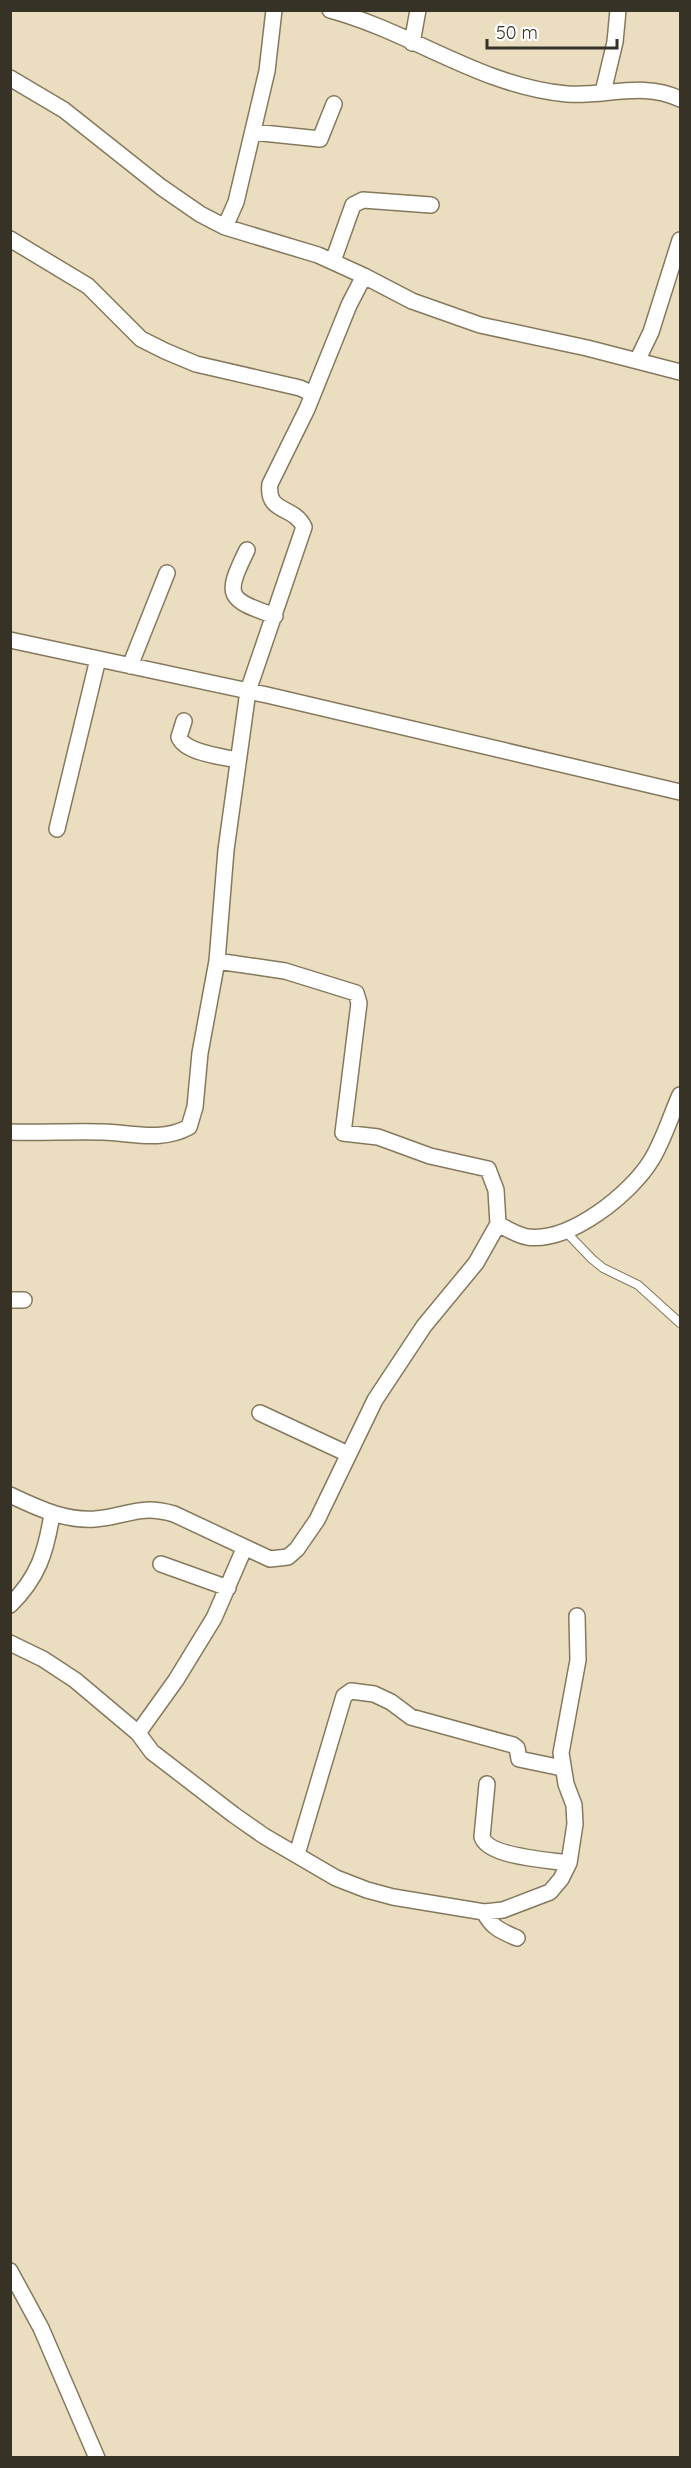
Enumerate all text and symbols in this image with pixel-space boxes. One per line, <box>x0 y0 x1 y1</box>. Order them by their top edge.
scale bar <box>487 12 618 50</box>
text: 50 m <box>496 21 538 44</box>

